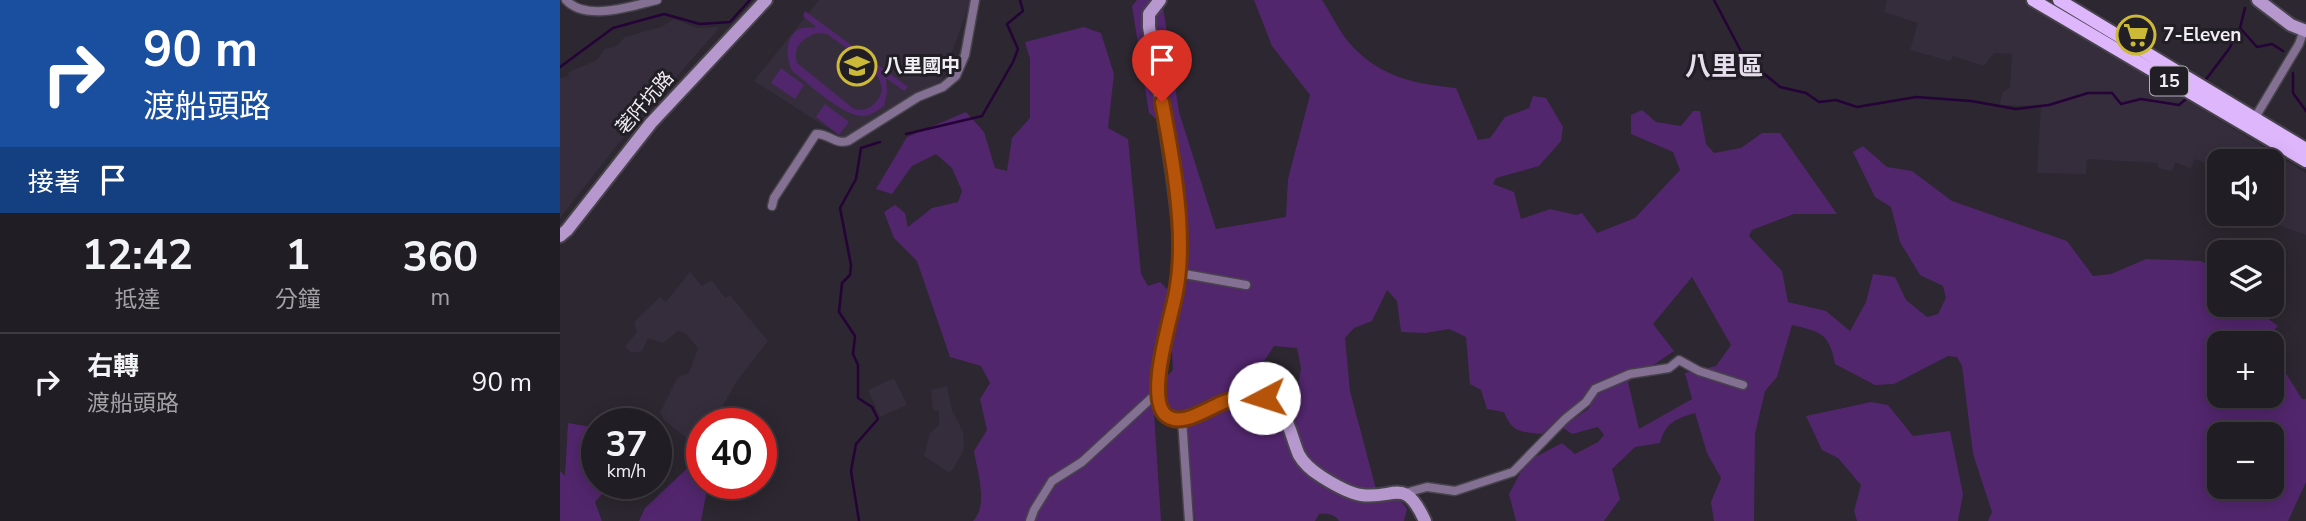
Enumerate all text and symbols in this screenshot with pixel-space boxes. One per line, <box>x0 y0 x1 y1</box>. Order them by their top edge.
supermarket icon: 7-Eleven <box>2115 14 2157 56</box>
text: 90 m <box>143 16 258 83</box>
place label: 7-Eleven <box>2163 22 2241 48</box>
icon: right <box>28 28 119 119</box>
pin <box>1132 30 1192 102</box>
icon: arrive <box>1143 41 1181 79</box>
school or university icon: 八里國中 <box>836 45 878 87</box>
district label: 八里區 <box>1685 49 1763 84</box>
place label: 八里國中 <box>884 53 960 79</box>
street label: 荖阡坑路 <box>610 66 680 140</box>
road number: 15 <box>2150 66 2188 96</box>
text: 渡船頭路 <box>143 85 271 128</box>
map controls <box>2207 149 2284 499</box>
button: sound <box>2207 149 2284 226</box>
icon: arrive <box>94 161 132 199</box>
text: 接著 <box>28 165 80 200</box>
text: 12:42 <box>82 227 193 284</box>
text: 1 <box>285 227 310 284</box>
text: 360 <box>403 229 478 286</box>
button: layers <box>2207 240 2284 317</box>
text: m <box>431 282 450 313</box>
text: 抵達 <box>114 284 160 315</box>
text: 分鐘 <box>275 284 321 315</box>
button: + <box>2207 331 2284 408</box>
text: 右轉 <box>87 349 139 384</box>
position arrow <box>1227 361 1301 435</box>
icon: right <box>28 363 66 401</box>
text: 90 m <box>472 365 532 400</box>
text: 渡船頭路 <box>87 388 179 419</box>
speed limit sign: 40 <box>686 408 777 499</box>
text: 37 <box>605 421 648 468</box>
button: − <box>2207 422 2284 499</box>
text: km/h <box>607 459 646 483</box>

